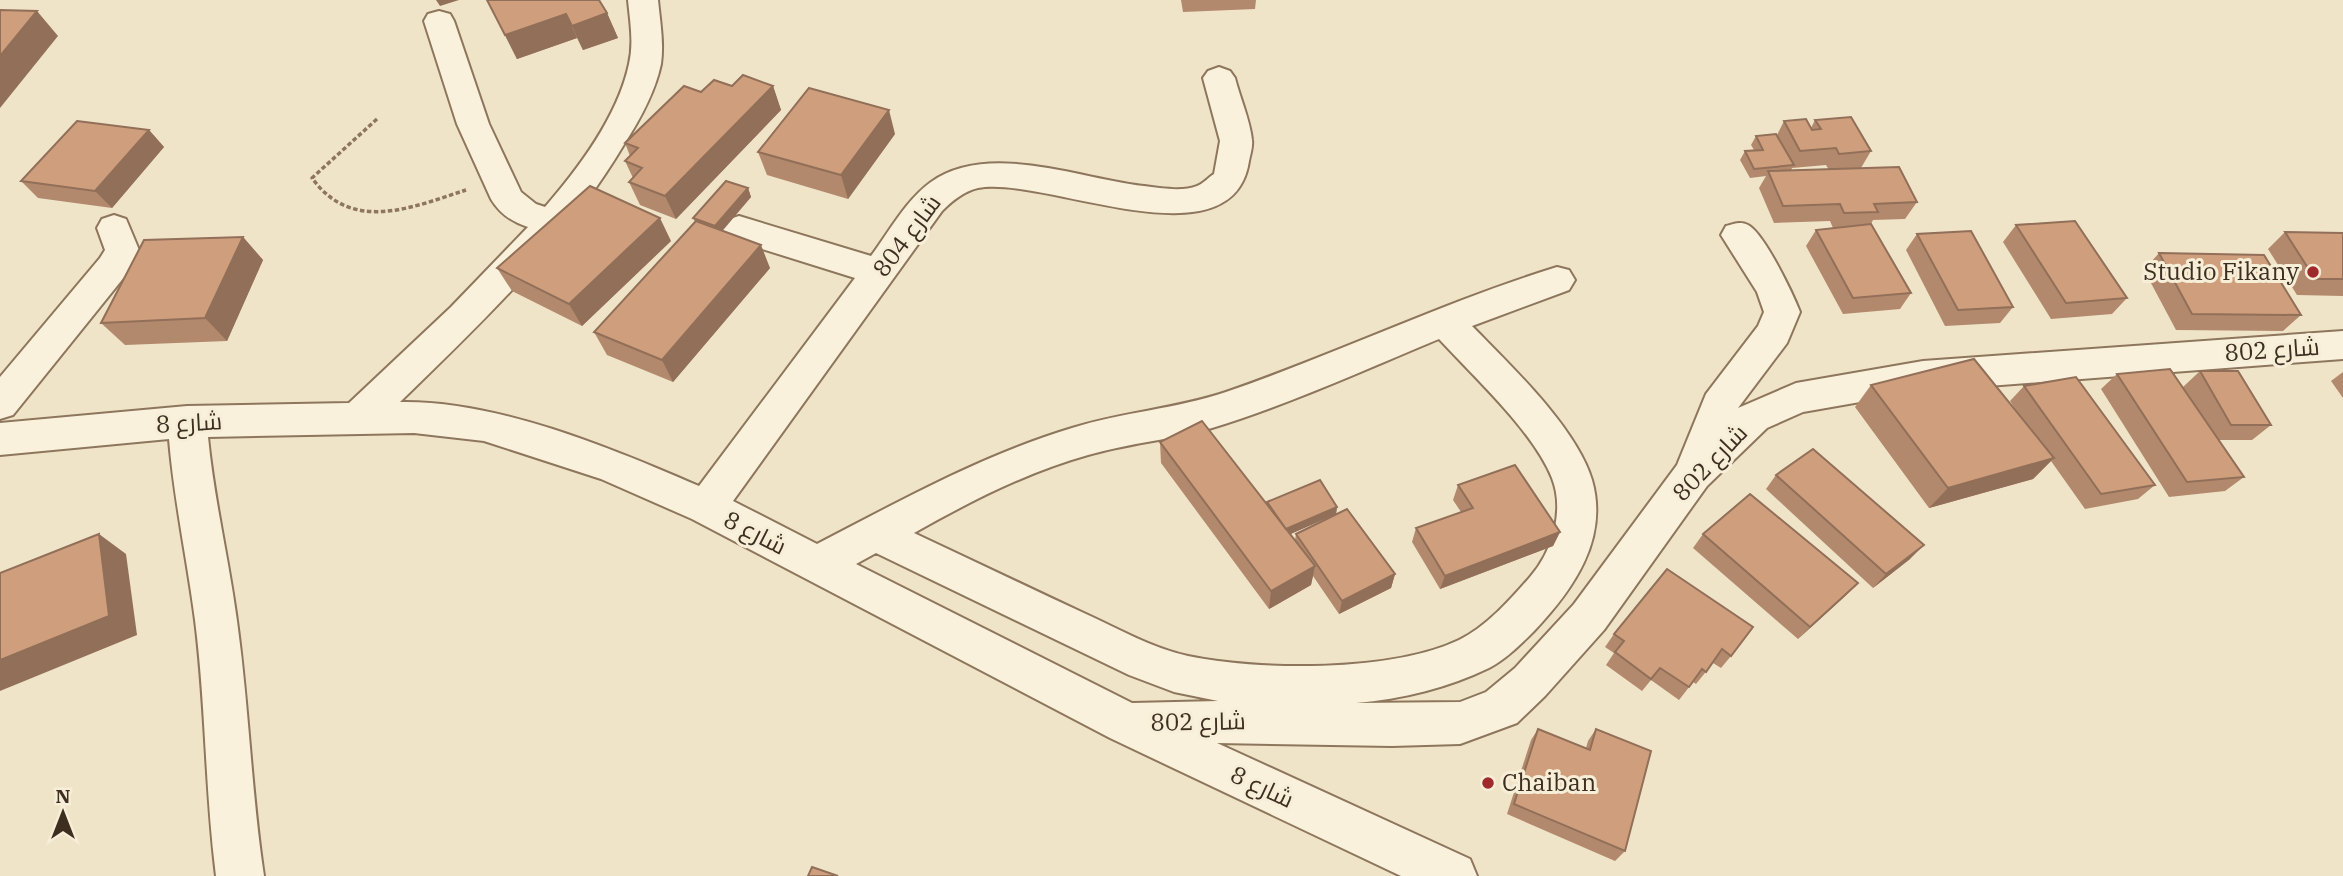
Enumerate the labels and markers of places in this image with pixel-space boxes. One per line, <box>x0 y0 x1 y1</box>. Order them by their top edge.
place label: Studio Fikany <box>2143 255 2299 287</box>
marker: Studio Fikany <box>2305 264 2321 280</box>
place label: Chaiban <box>1502 766 1596 798</box>
marker: Chaiban <box>1480 775 1496 791</box>

